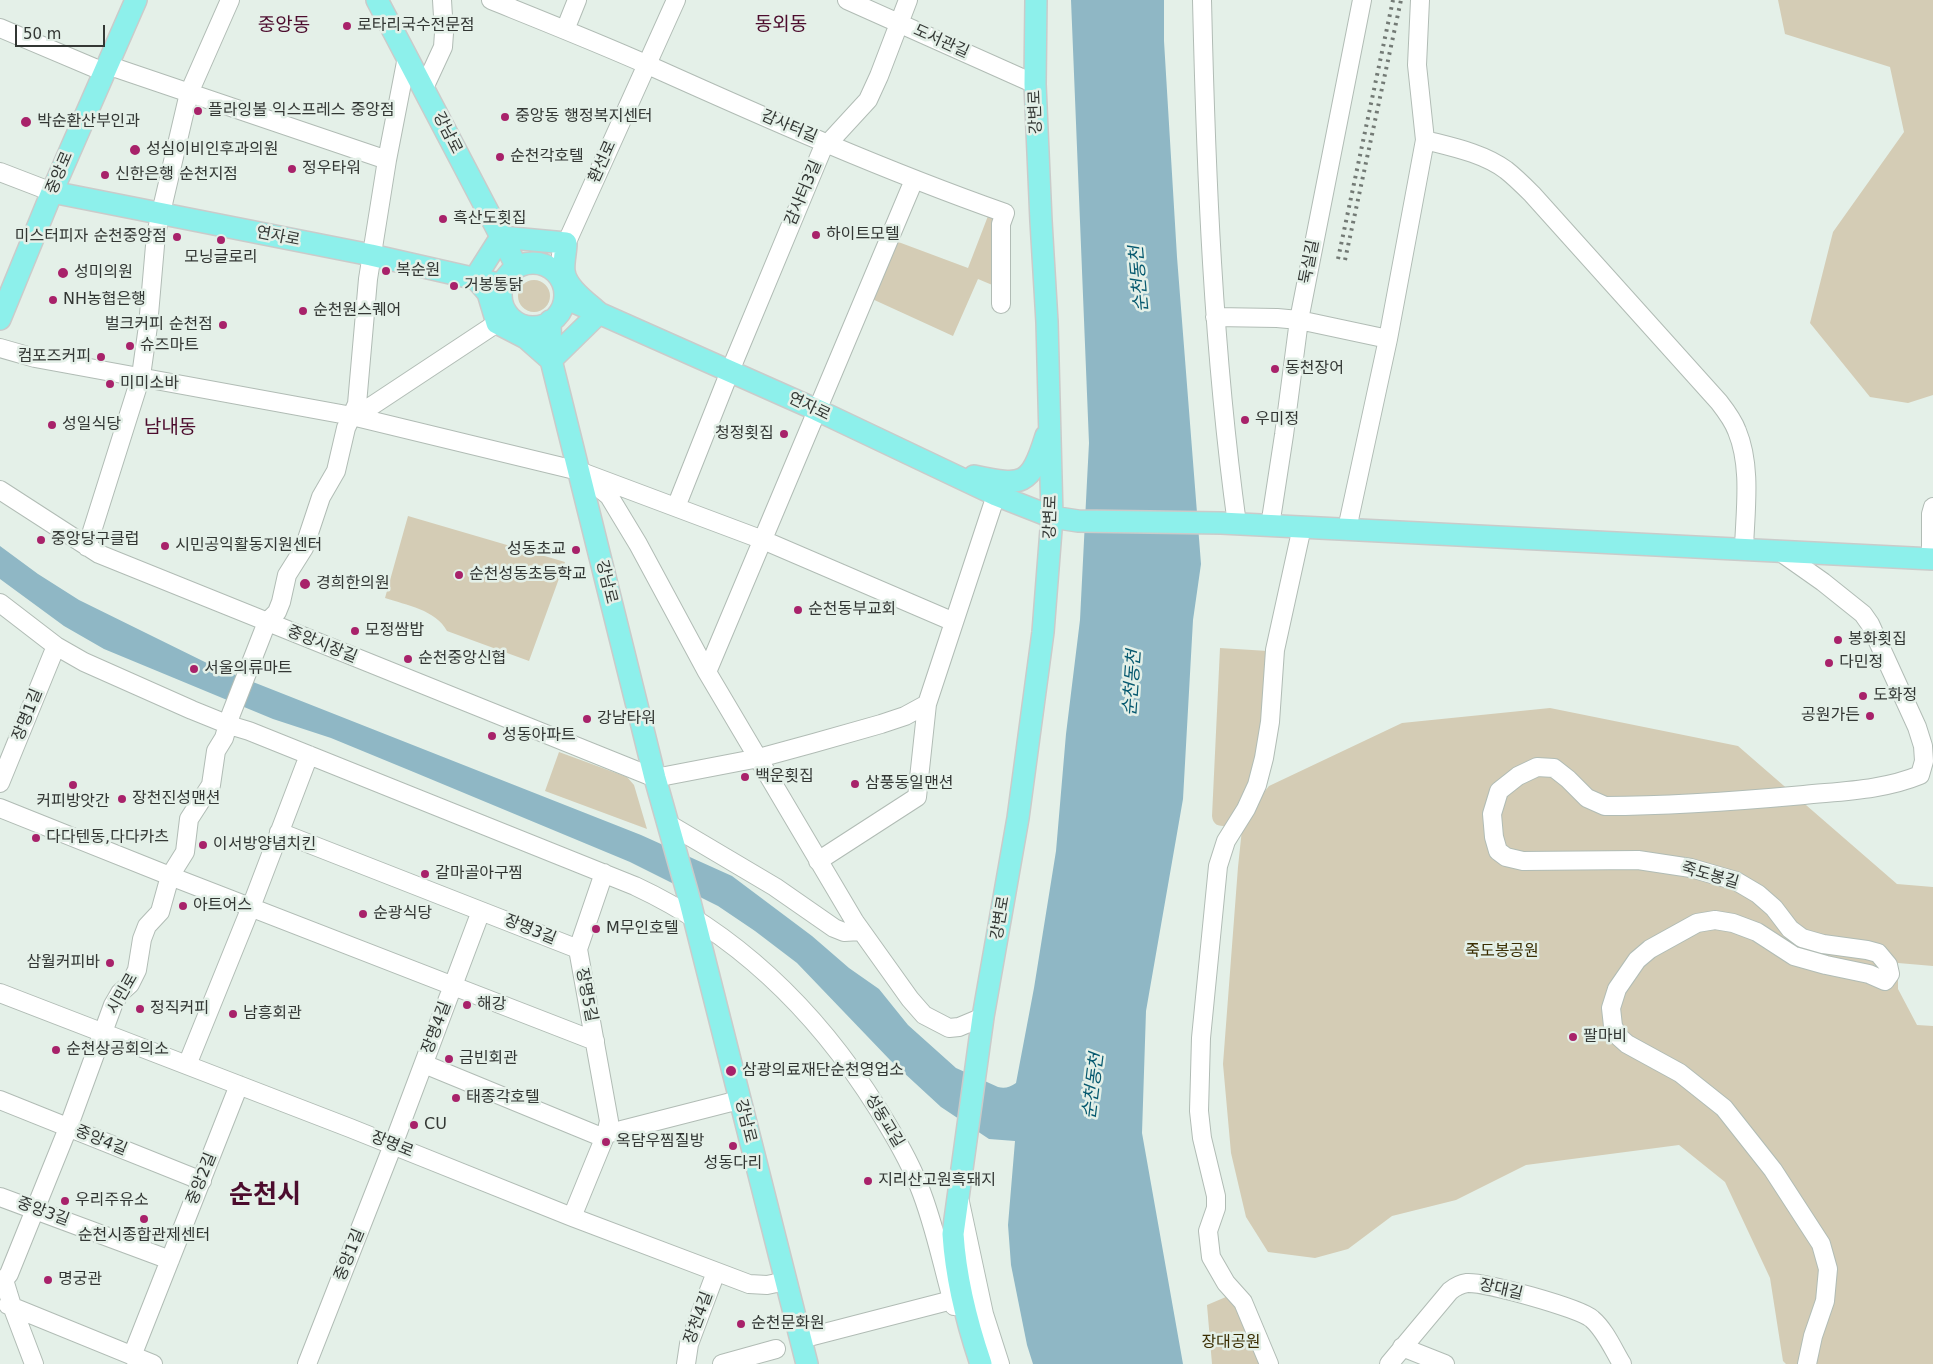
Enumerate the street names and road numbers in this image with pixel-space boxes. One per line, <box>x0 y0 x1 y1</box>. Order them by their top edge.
street label: 도서관길 <box>910 21 972 63</box>
street label: 강변로 <box>1026 90 1046 134</box>
street label: 감사터길 <box>758 107 820 147</box>
street label: 강남로 <box>428 109 466 157</box>
street label: 환선로 <box>585 138 621 186</box>
street label: 중앙로 <box>43 149 77 197</box>
street label: 감사터3길 <box>782 157 826 229</box>
street label: 연자로 <box>254 223 302 251</box>
street label: 둑실길 <box>1296 238 1324 286</box>
street label: 연자로 <box>785 389 833 425</box>
street label: 강변로 <box>1041 495 1061 539</box>
street label: 강남로 <box>591 558 621 606</box>
street label: 중앙시장길 <box>284 622 360 668</box>
street label: 장명1길 <box>9 686 47 744</box>
street label: 죽도봉길 <box>1679 859 1741 893</box>
street label: 강변로 <box>988 895 1014 941</box>
street label: 장명3길 <box>501 911 559 949</box>
street label: 장명5길 <box>571 966 601 1024</box>
street label: 시민로 <box>104 970 142 1018</box>
street label: 장명4길 <box>418 999 456 1057</box>
street label: 성동교길 <box>861 1091 907 1151</box>
street label: 강남로 <box>730 1097 760 1145</box>
street label: 중앙4길 <box>72 1122 130 1160</box>
street label: 장명로 <box>368 1128 416 1162</box>
street label: 중앙2길 <box>183 1150 221 1208</box>
street label: 중앙3길 <box>14 1194 72 1230</box>
street label: 중앙1길 <box>331 1226 369 1284</box>
street label: 장대길 <box>1477 1276 1525 1304</box>
street label: 장천4길 <box>681 1289 717 1347</box>

